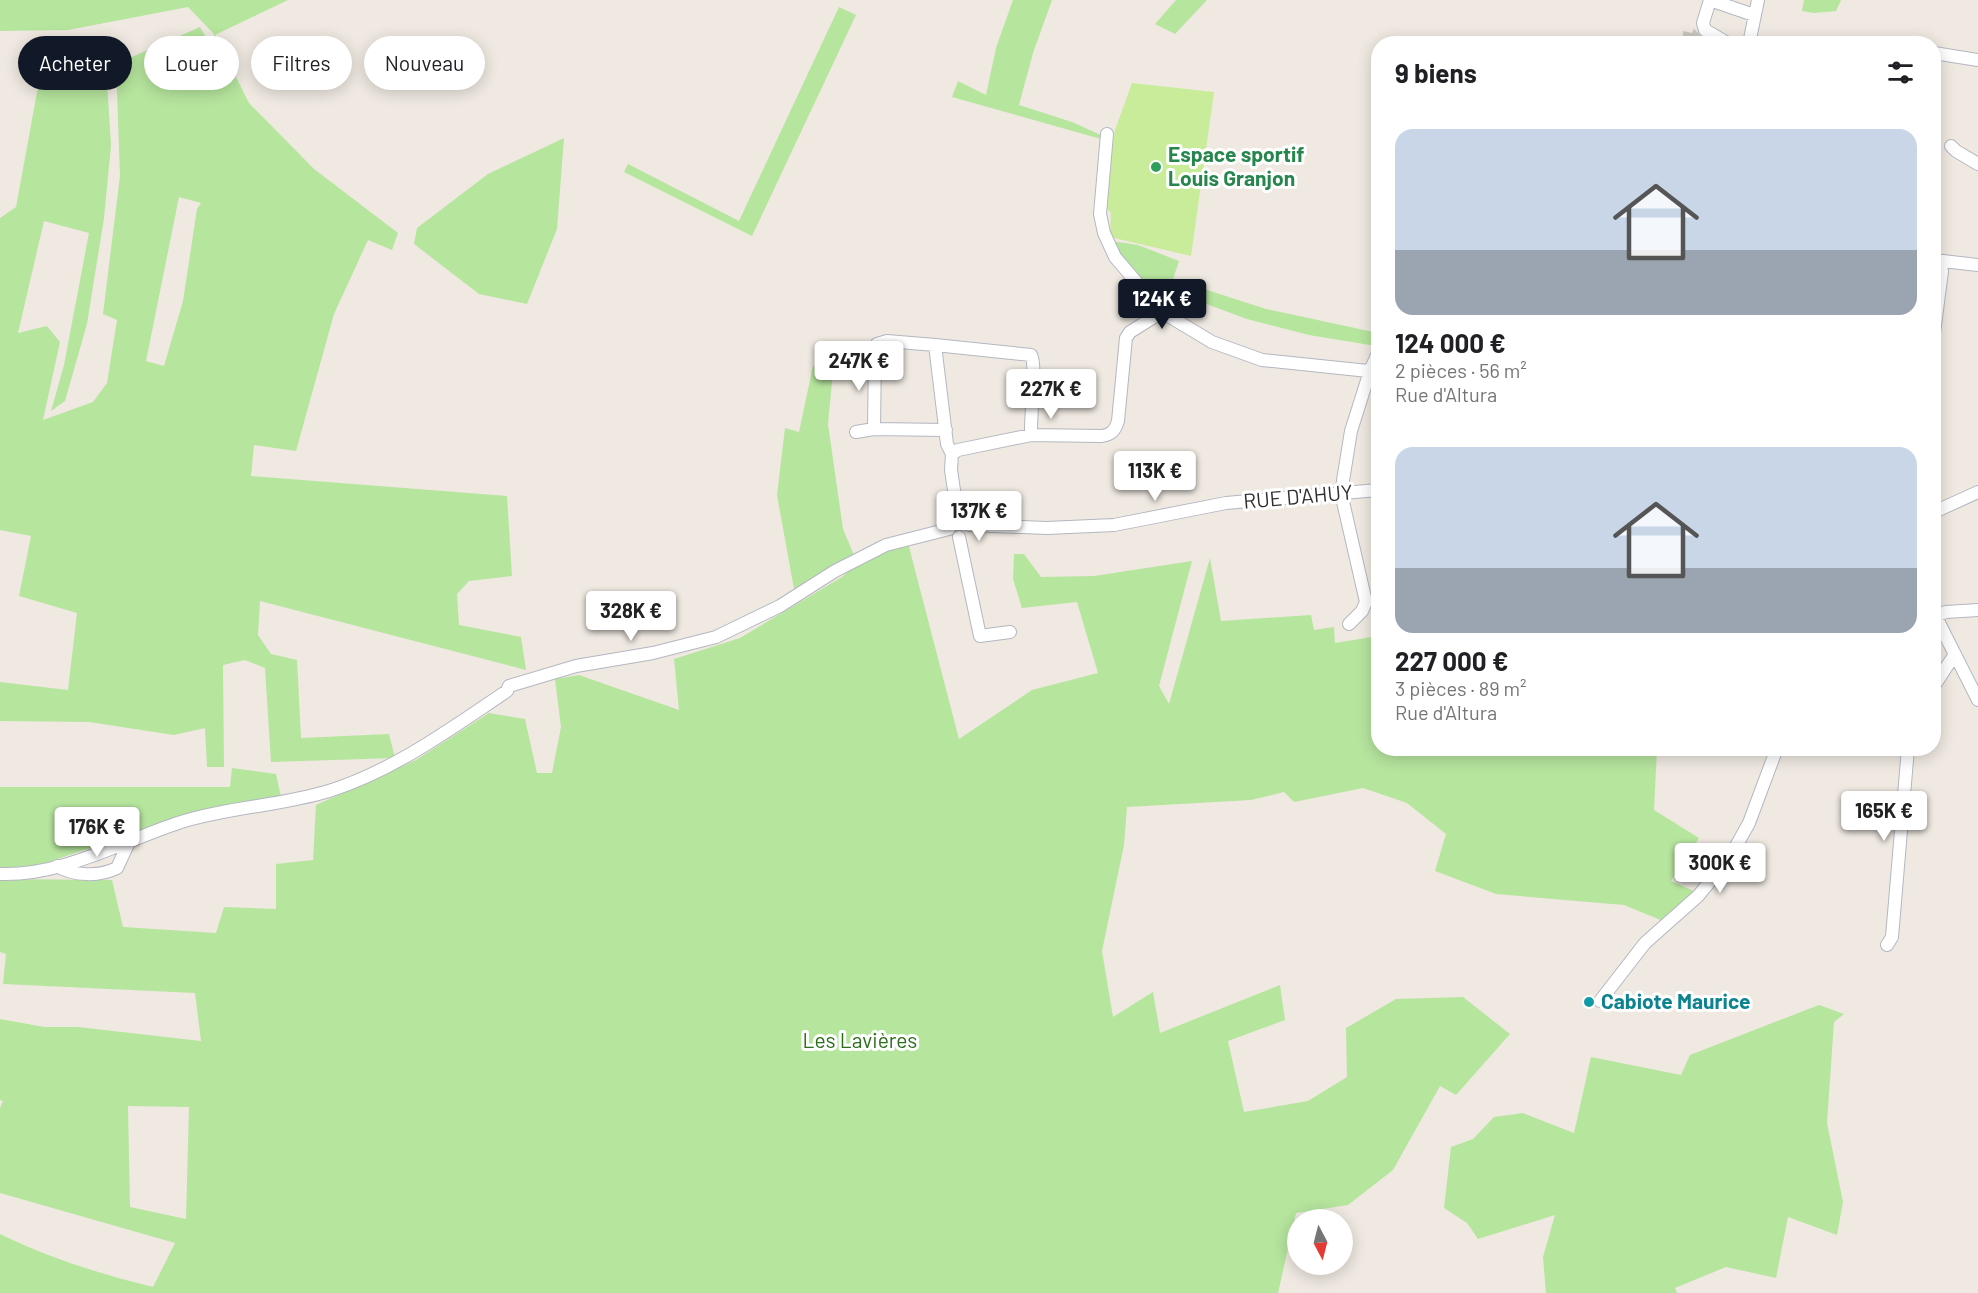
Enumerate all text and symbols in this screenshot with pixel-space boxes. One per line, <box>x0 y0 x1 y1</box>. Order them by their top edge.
chip: Acheter <box>18 36 132 90</box>
chip: Louer <box>144 36 239 90</box>
chip: Filtres <box>251 36 352 90</box>
chip: Nouveau <box>364 36 485 90</box>
icon: filters <box>1884 56 1917 89</box>
text: 9 biens <box>1395 57 1477 88</box>
place label: Espace sportif Louis Granjon <box>1168 141 1304 190</box>
marker: Espace sportif Louis Granjon <box>1149 160 1163 174</box>
icon: home <box>1602 168 1710 276</box>
pin: 124K € <box>1113 279 1211 330</box>
text: 124K € <box>1132 286 1192 310</box>
text: 124 000 € <box>1395 327 1506 358</box>
pin: 247K € <box>810 341 908 392</box>
text: 247K € <box>829 348 889 372</box>
text: 2 pièces · 56 m² <box>1395 358 1527 382</box>
pin: 227K € <box>1002 369 1100 420</box>
text: 227K € <box>1020 376 1082 400</box>
text: Rue d'Altura <box>1395 382 1497 406</box>
pin: 113K € <box>1106 451 1204 502</box>
text: 113K € <box>1128 458 1182 482</box>
street label: RUE D'AHUY <box>1242 478 1354 513</box>
icon: home <box>1602 486 1710 594</box>
pin: 137K € <box>930 491 1028 542</box>
text: 137K € <box>951 498 1008 522</box>
pin: 328K € <box>582 591 680 642</box>
text: 328K € <box>600 598 662 622</box>
text: 227 000 € <box>1395 645 1508 676</box>
text: 3 pièces · 89 m² <box>1395 676 1527 700</box>
text: Rue d'Altura <box>1395 700 1497 724</box>
pin: 165K € <box>1835 791 1933 842</box>
text: 165K € <box>1855 798 1913 822</box>
pin: 176K € <box>48 807 146 858</box>
text: 176K € <box>69 814 125 838</box>
pin: 300K € <box>1671 843 1769 894</box>
text: 300K € <box>1689 850 1751 874</box>
place label: Cabiote Maurice <box>1601 988 1751 1013</box>
marker: Cabiote Maurice <box>1582 995 1596 1009</box>
park label: Les Lavières <box>803 1027 917 1052</box>
north arrow <box>1287 1209 1353 1275</box>
map controls <box>1287 1209 1353 1275</box>

